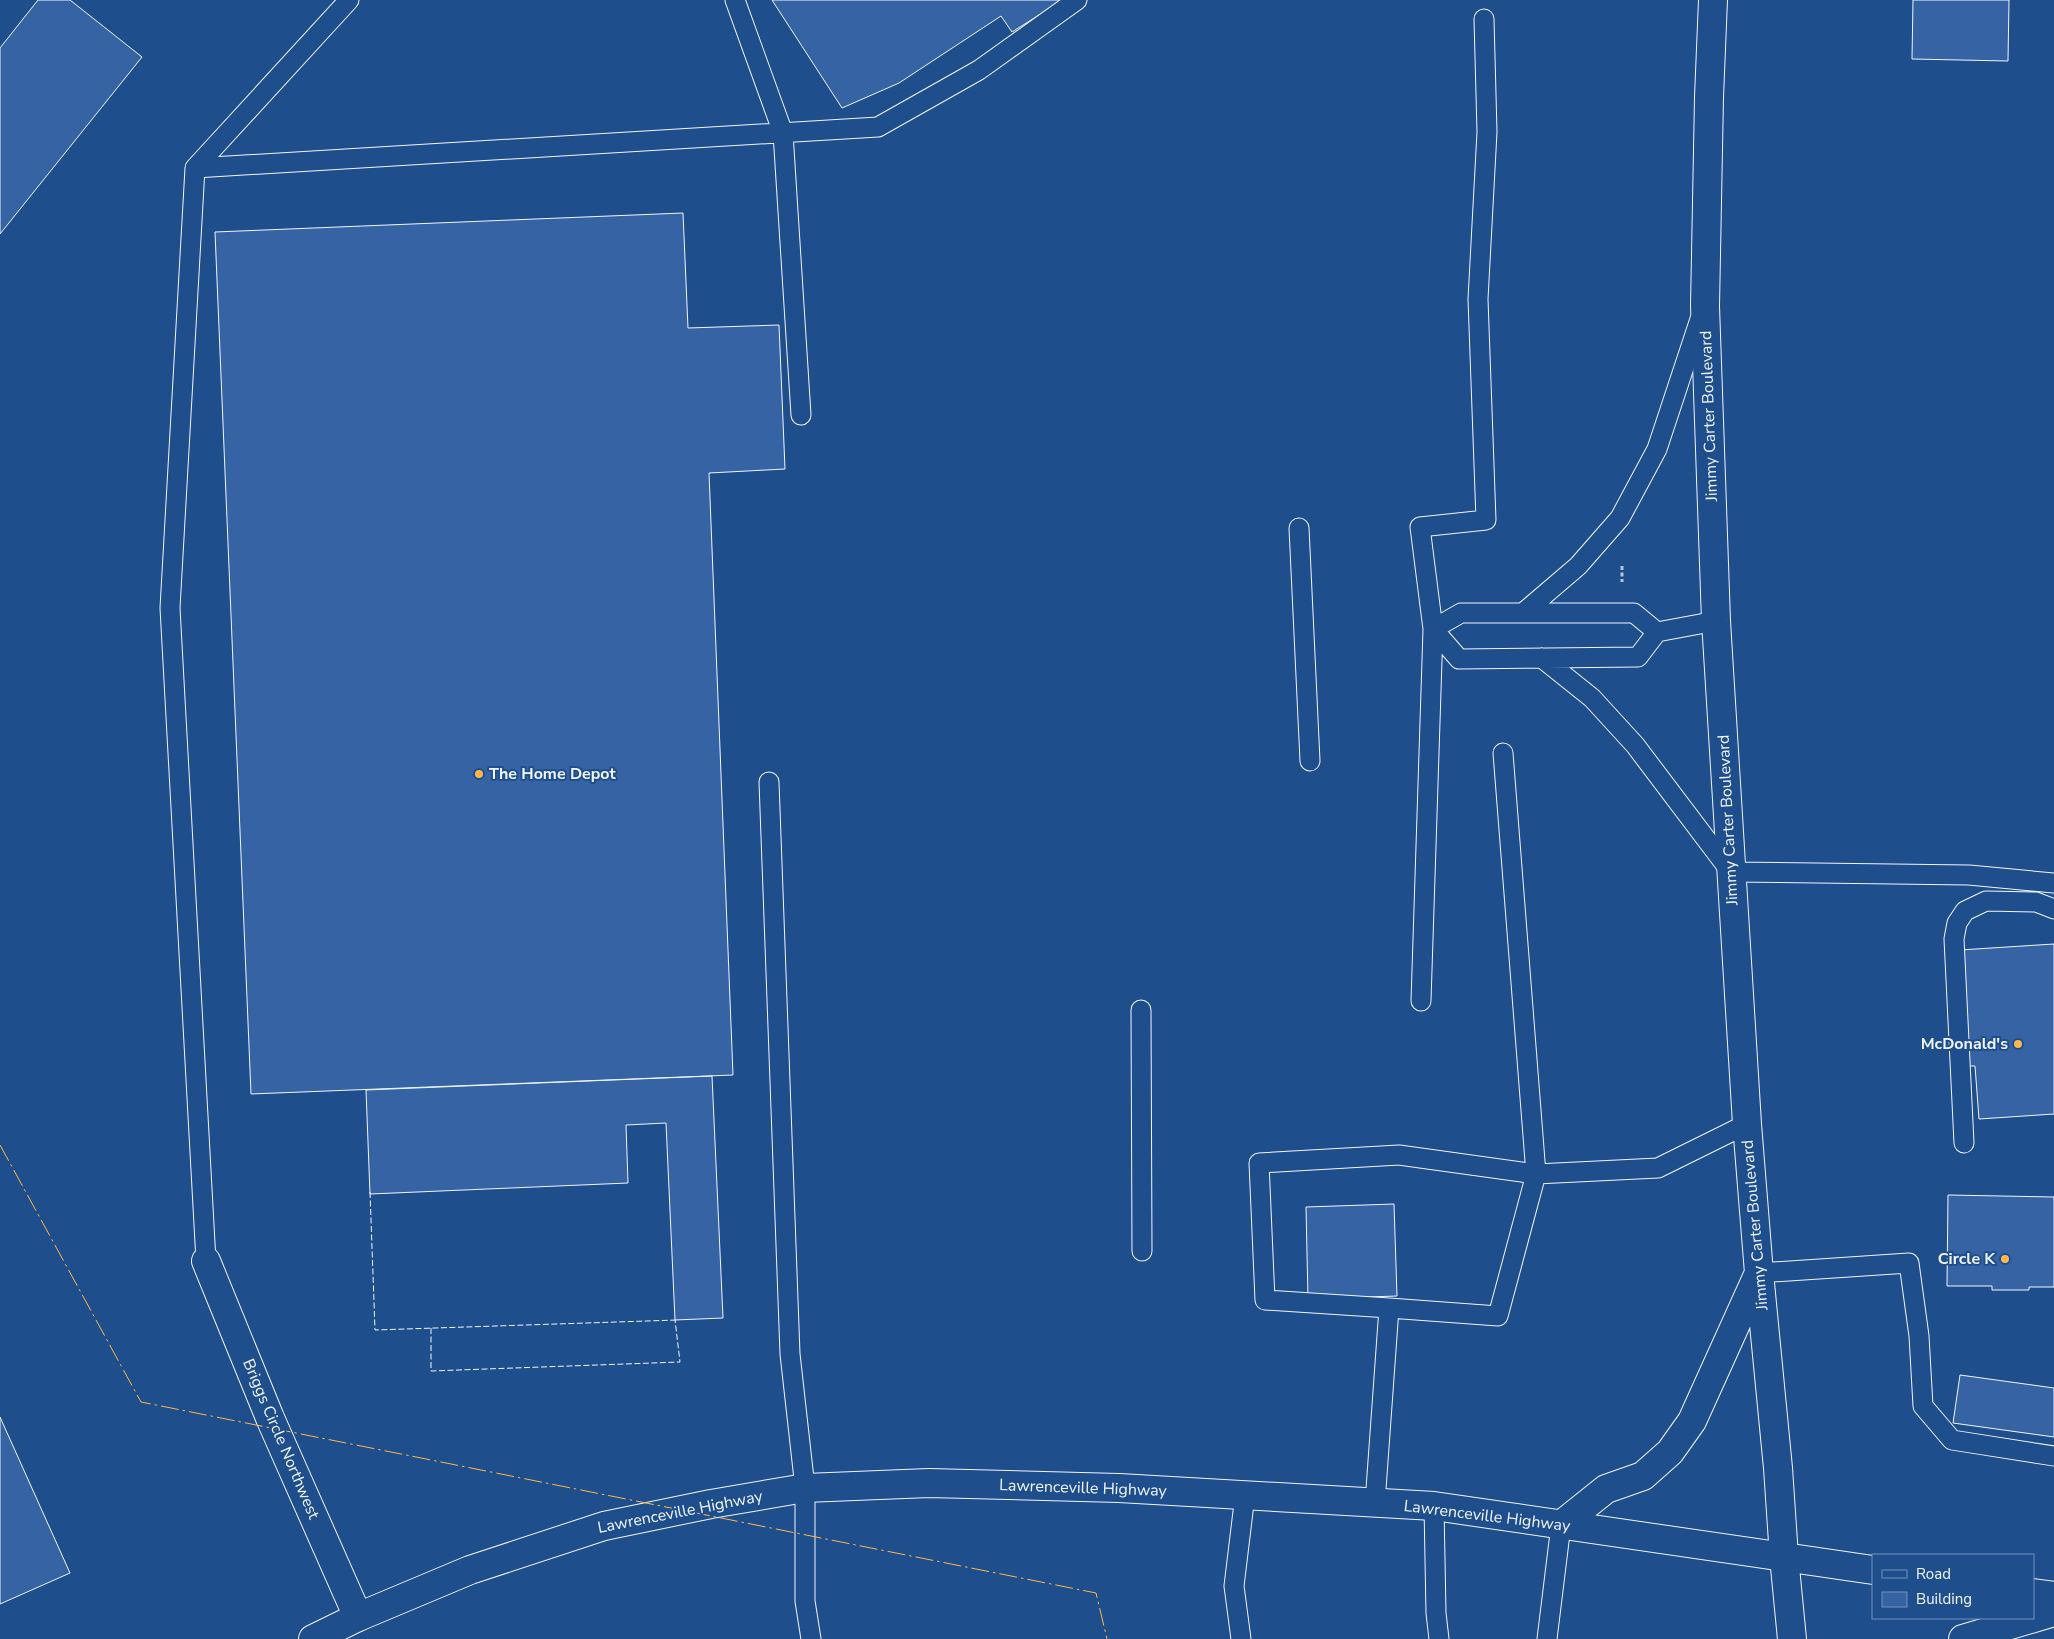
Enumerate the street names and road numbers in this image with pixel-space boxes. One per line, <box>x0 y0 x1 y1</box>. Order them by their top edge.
street label: Jimmy Carter Boulevard <box>1695 330 1723 503</box>
street label: Jimmy Carter Boulevard <box>1713 734 1744 907</box>
street label: Jimmy Carter Boulevard <box>1737 1139 1773 1312</box>
street label: Briggs Circle Northwest <box>237 1355 325 1523</box>
street label: Lawrenceville Highway <box>999 1474 1168 1502</box>
street label: Lawrenceville Highway <box>596 1485 765 1539</box>
street label: Lawrenceville Highway <box>1402 1495 1572 1537</box>

